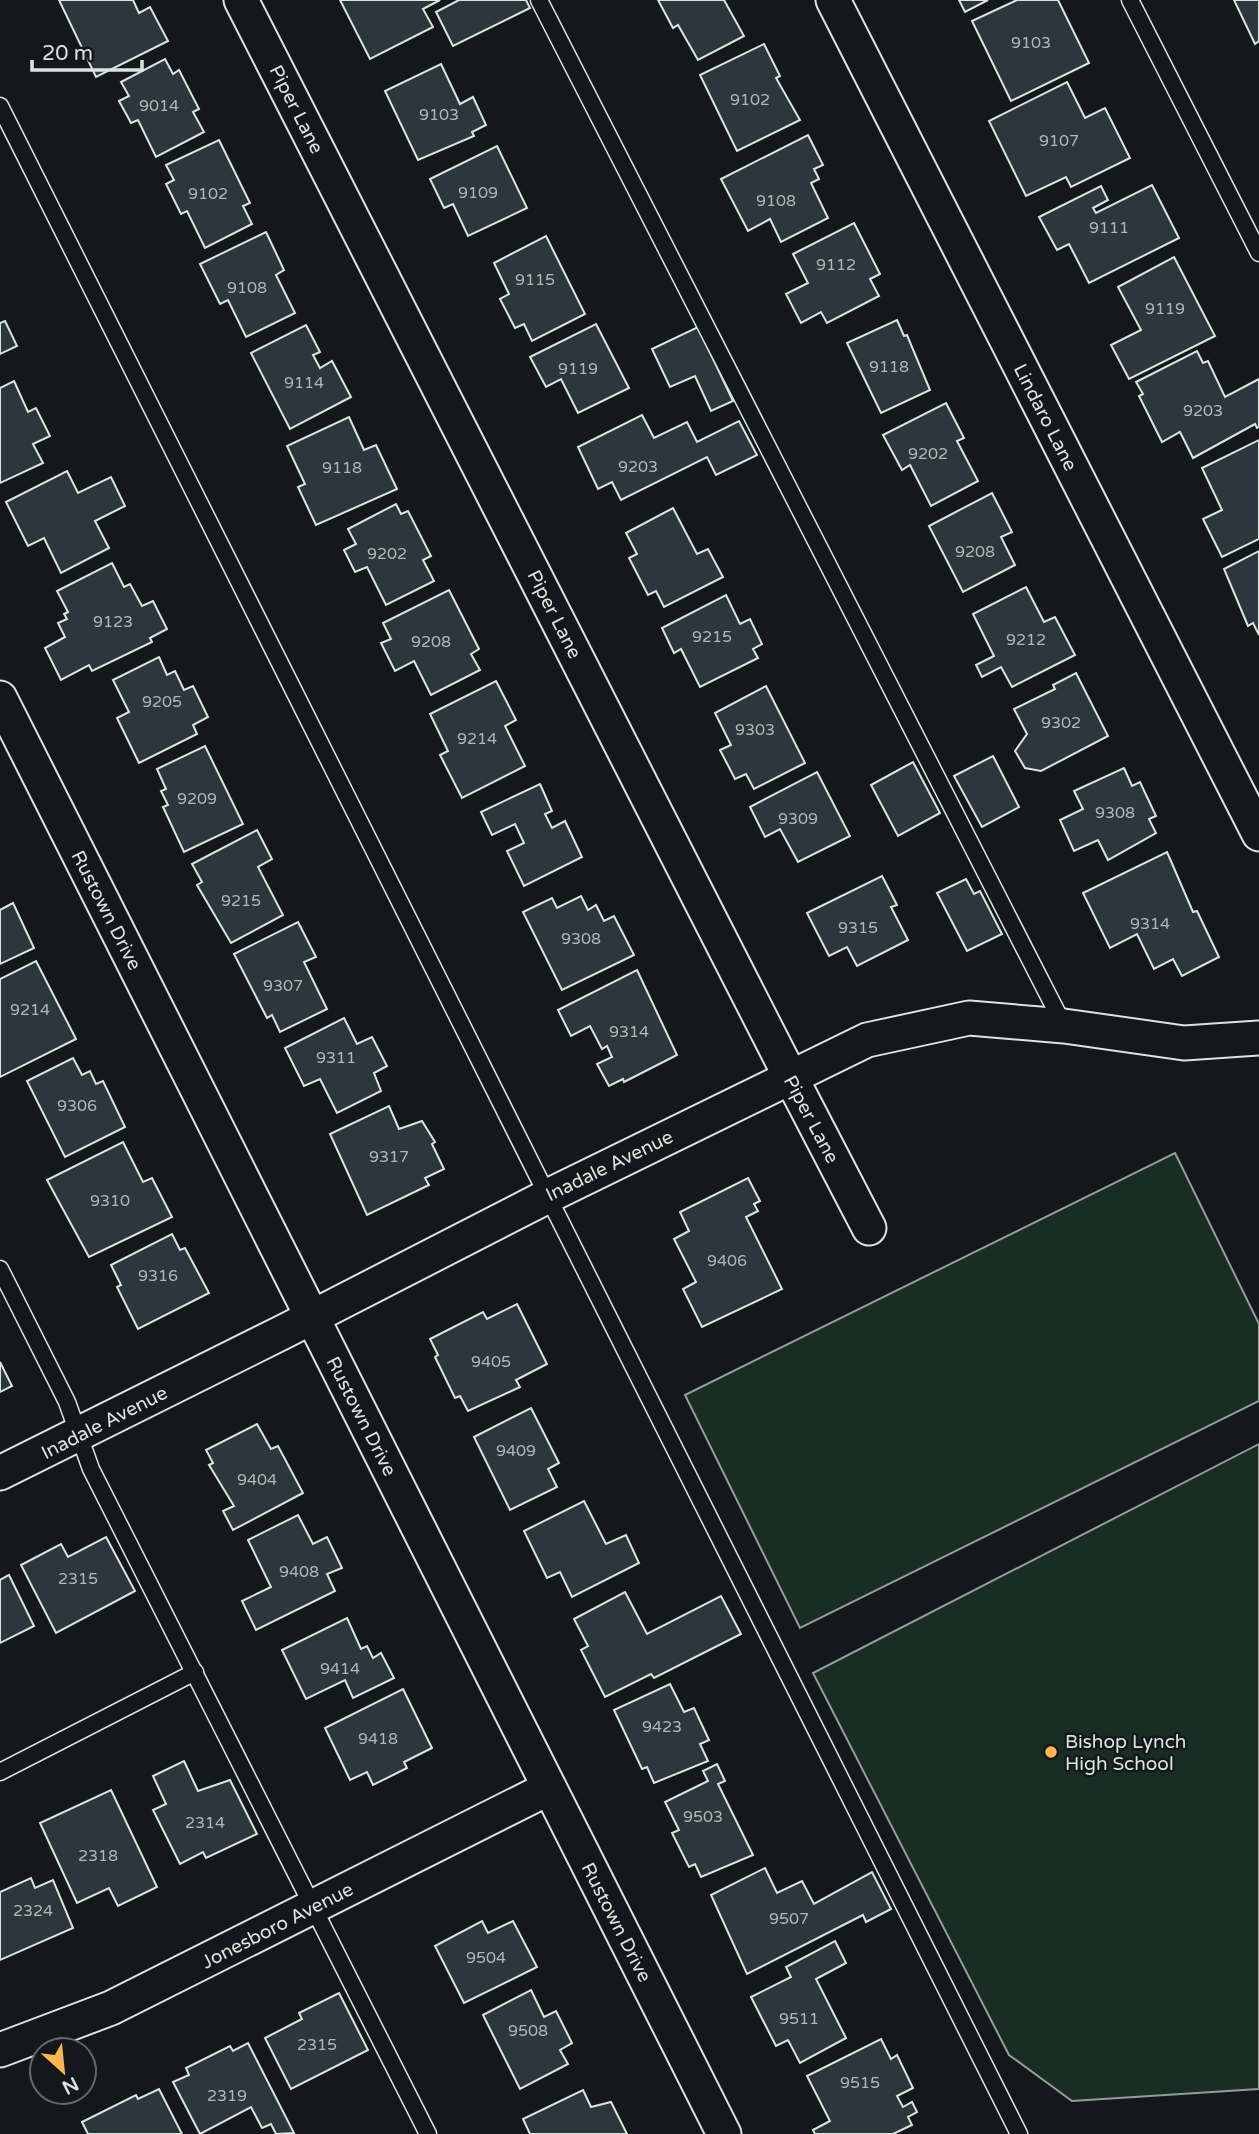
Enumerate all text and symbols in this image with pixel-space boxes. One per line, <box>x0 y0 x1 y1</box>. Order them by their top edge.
scale bar <box>32 28 142 72</box>
house number: 9103 <box>1011 33 1051 53</box>
text: 20 m <box>42 41 93 66</box>
street label: Piper Lane <box>264 62 328 157</box>
house number: 9102 <box>730 90 770 110</box>
house number: 9014 <box>139 96 179 116</box>
house number: 9103 <box>419 105 459 125</box>
house number: 9107 <box>1039 131 1079 151</box>
house number: 9109 <box>458 183 498 203</box>
house number: 9102 <box>188 184 228 204</box>
house number: 9108 <box>756 191 796 211</box>
house number: 9111 <box>1089 218 1129 238</box>
house number: 9112 <box>816 255 856 275</box>
house number: 9115 <box>515 270 555 290</box>
house number: 9108 <box>227 278 267 298</box>
house number: 9119 <box>1145 299 1185 319</box>
house number: 9118 <box>869 357 909 377</box>
house number: 9119 <box>558 359 598 379</box>
street label: Lindaro Lane <box>1009 360 1082 475</box>
house number: 9114 <box>284 373 324 393</box>
house number: 9203 <box>1183 401 1223 421</box>
house number: 9202 <box>908 444 948 464</box>
house number: 9203 <box>618 457 658 477</box>
house number: 9118 <box>322 458 362 478</box>
house number: 9208 <box>955 542 995 562</box>
house number: 9202 <box>367 544 407 564</box>
street label: Piper Lane <box>522 567 586 662</box>
house number: 9123 <box>93 612 133 632</box>
house number: 9215 <box>692 627 732 647</box>
house number: 9212 <box>1006 630 1046 650</box>
house number: 9208 <box>411 632 451 652</box>
house number: 9205 <box>142 692 182 712</box>
house number: 9302 <box>1041 713 1081 733</box>
house number: 9303 <box>735 720 775 740</box>
house number: 9214 <box>457 729 497 749</box>
house number: 9209 <box>177 789 217 809</box>
house number: 9308 <box>1095 803 1135 823</box>
house number: 9309 <box>778 809 818 829</box>
street label: Rustown Drive <box>67 847 146 974</box>
house number: 9215 <box>221 891 261 911</box>
house number: 9314 <box>1130 914 1170 934</box>
house number: 9315 <box>838 918 878 938</box>
house number: 9308 <box>561 929 601 949</box>
house number: 9307 <box>263 976 303 996</box>
house number: 9214 <box>10 1000 50 1020</box>
house number: 9314 <box>609 1022 649 1042</box>
house number: 9311 <box>316 1048 356 1068</box>
street label: Piper Lane <box>779 1072 843 1167</box>
house number: 9306 <box>57 1096 97 1116</box>
street label: Inadale Avenue <box>542 1126 677 1206</box>
house number: 9317 <box>369 1147 409 1167</box>
house number: 9310 <box>90 1191 130 1211</box>
house number: 9406 <box>707 1251 747 1271</box>
house number: 9316 <box>138 1266 178 1286</box>
house number: 9405 <box>471 1352 511 1372</box>
street label: Rustown Drive <box>322 1353 401 1480</box>
street label: Inadale Avenue <box>38 1382 171 1464</box>
house number: 9409 <box>496 1441 536 1461</box>
house number: 9404 <box>237 1470 277 1490</box>
house number: 9408 <box>279 1562 319 1582</box>
house number: 2315 <box>58 1569 98 1589</box>
house number: 9414 <box>320 1659 360 1679</box>
house number: 9423 <box>642 1717 682 1737</box>
house number: 9418 <box>358 1729 398 1749</box>
place label: Bishop Lynch High School <box>1065 1731 1186 1775</box>
marker: Bishop Lynch High School <box>1043 1744 1059 1760</box>
house number: 9503 <box>683 1807 723 1827</box>
house number: 2314 <box>185 1813 225 1833</box>
house number: 2318 <box>78 1846 118 1866</box>
street label: Rustown Drive <box>577 1859 656 1986</box>
street label: Jonesboro Avenue <box>198 1878 357 1974</box>
house number: 2324 <box>13 1901 53 1921</box>
house number: 9507 <box>769 1909 809 1929</box>
house number: 9504 <box>466 1948 506 1968</box>
house number: 9511 <box>779 2009 819 2029</box>
house number: 9508 <box>508 2021 548 2041</box>
house number: 2315 <box>297 2035 337 2055</box>
north arrow <box>28 2036 98 2106</box>
text: N <box>58 2072 82 2099</box>
house number: 9515 <box>840 2073 880 2093</box>
house number: 2319 <box>207 2086 247 2106</box>

